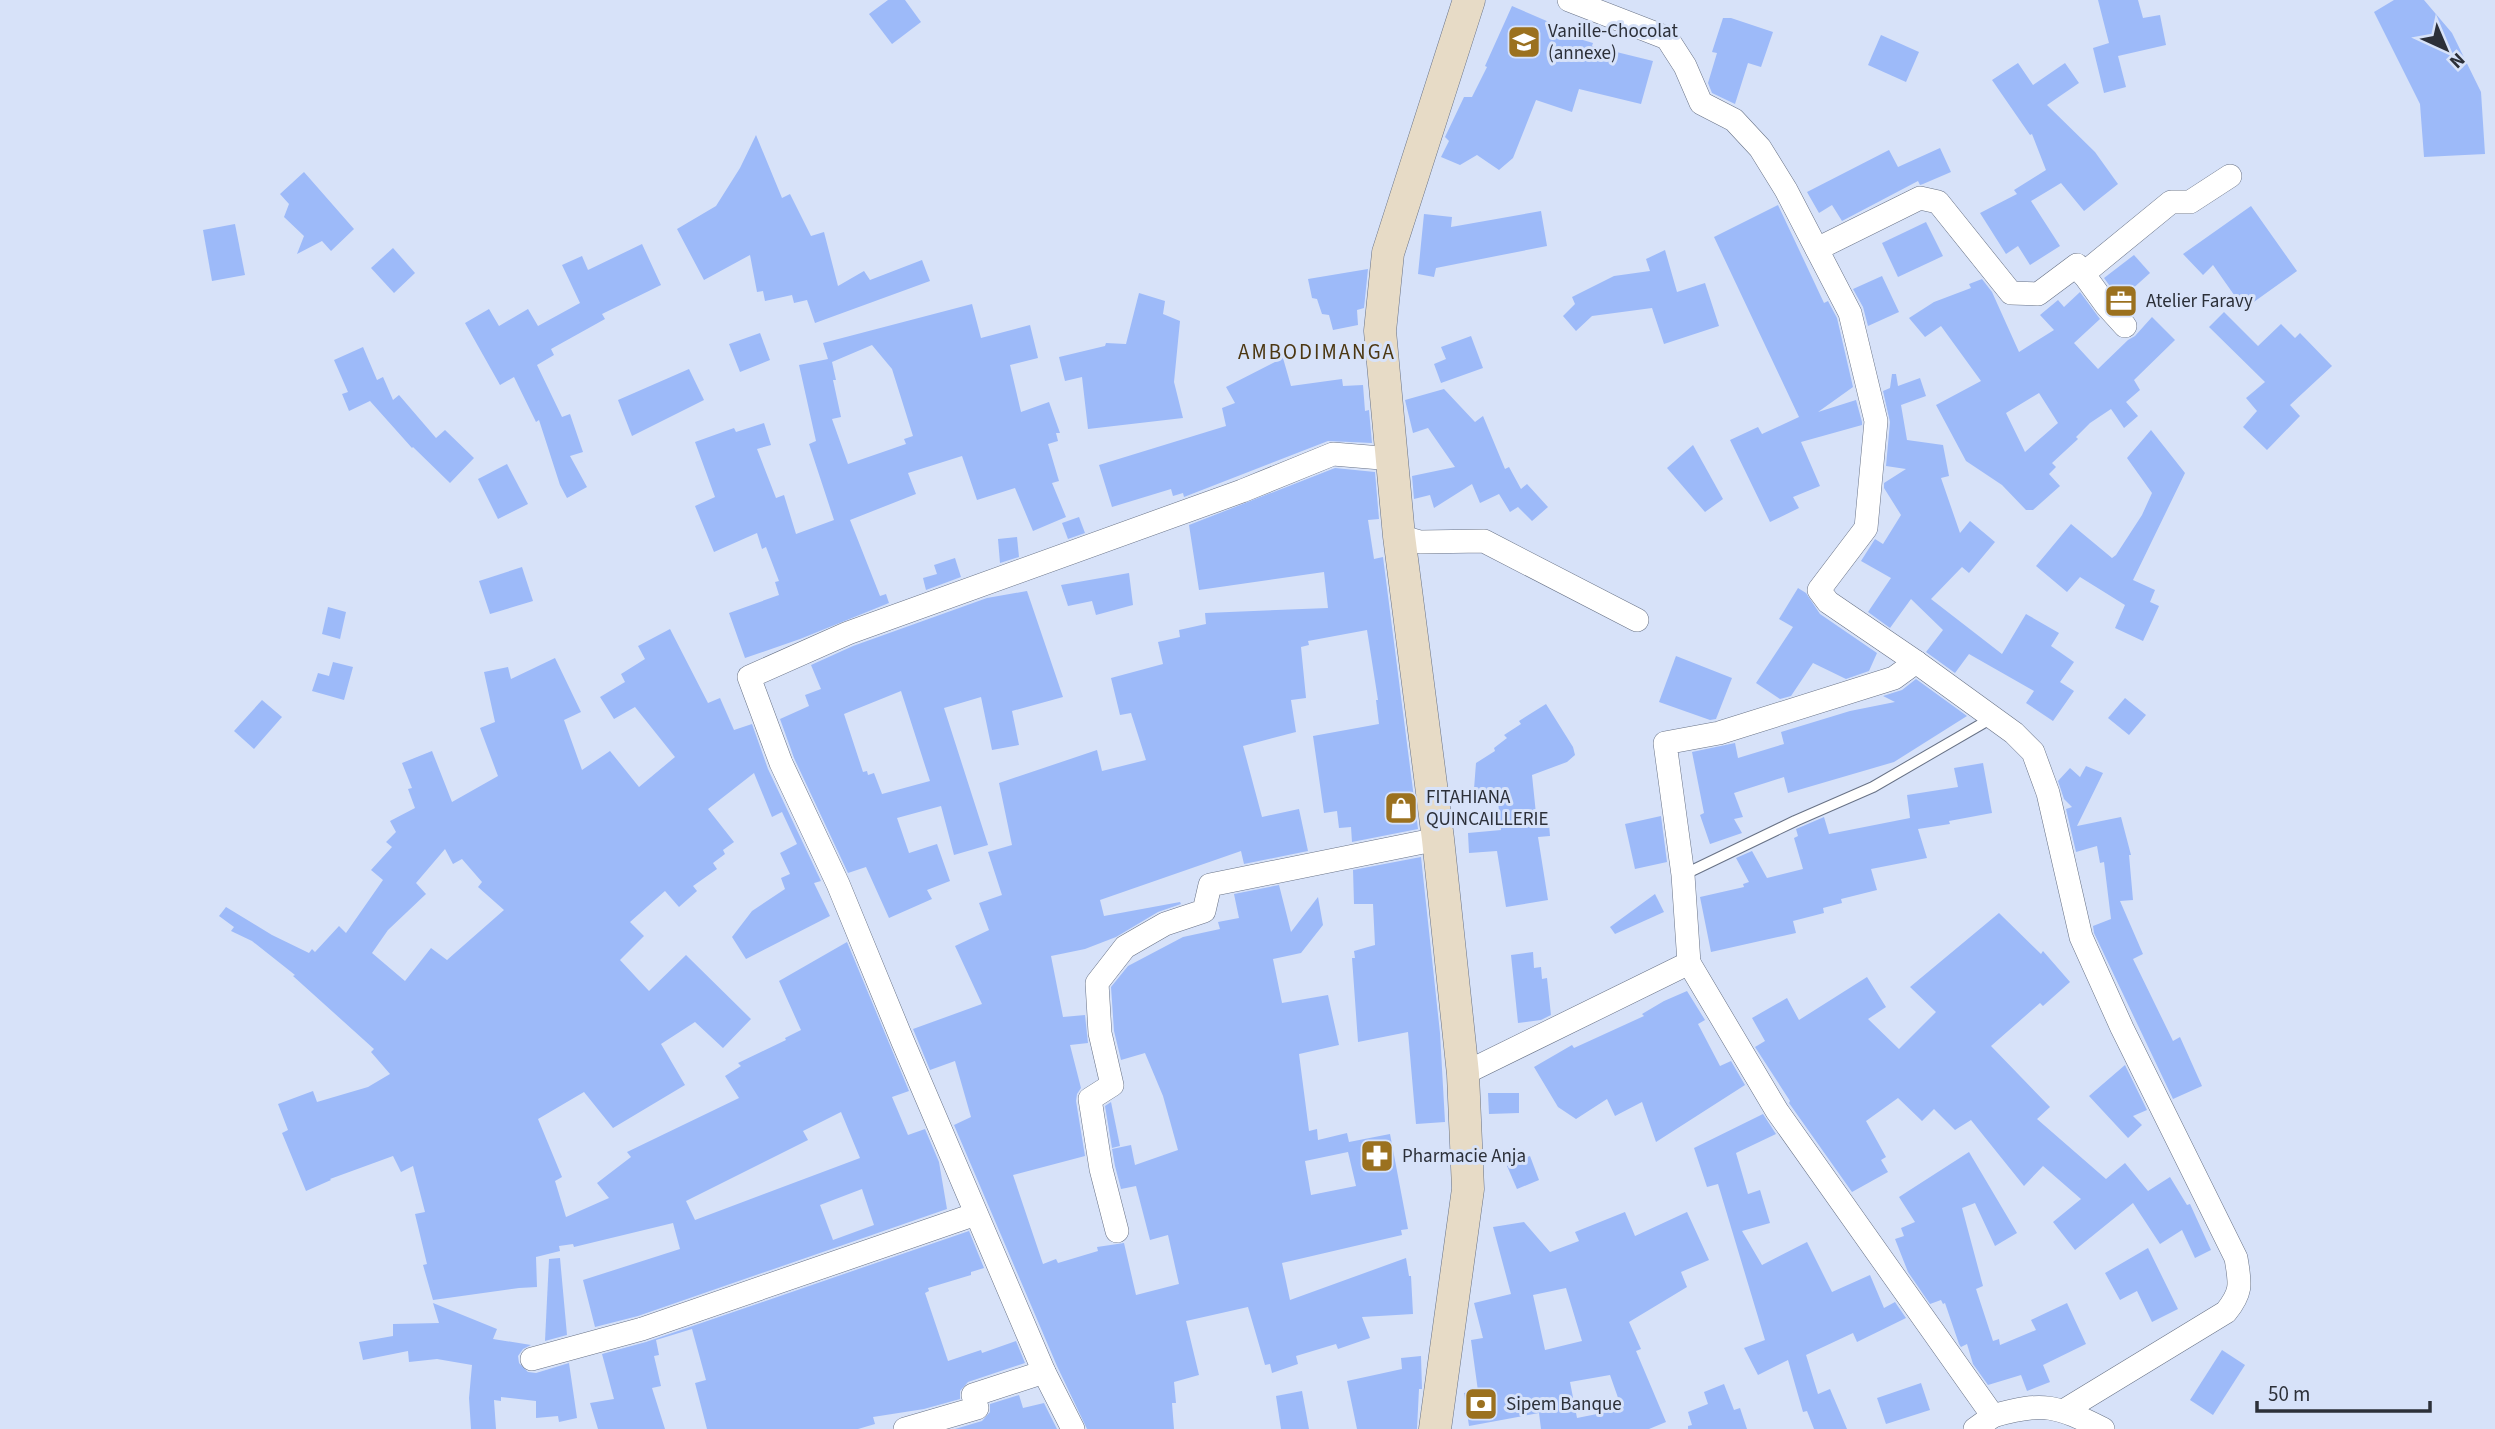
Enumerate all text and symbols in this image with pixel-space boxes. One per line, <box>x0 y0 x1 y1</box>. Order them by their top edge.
north arrow <box>2411 14 2481 84</box>
place label: Vanille-Chocolat (annexe) <box>1548 18 1678 67</box>
school or university icon: Vanille-Chocolat (annexe) <box>1505 23 1543 61</box>
text: N <box>2443 46 2471 74</box>
office icon: Atelier Faravy <box>2102 282 2140 320</box>
place label: Atelier Faravy <box>2146 288 2253 315</box>
district label: AMBODIMANGA <box>1238 337 1396 367</box>
place label: FITAHIANA QUINCAILLERIE <box>1426 784 1549 833</box>
shop icon: FITAHIANA QUINCAILLERIE <box>1382 789 1420 827</box>
pharmacy icon: Pharmacie Anja <box>1358 1137 1396 1175</box>
place label: Pharmacie Anja <box>1402 1143 1526 1170</box>
scale bar <box>2257 1370 2430 1414</box>
text: 50 m <box>2268 1379 2310 1409</box>
bank icon: Sipem Banque <box>1462 1385 1500 1423</box>
place label: Sipem Banque <box>1506 1391 1622 1418</box>

